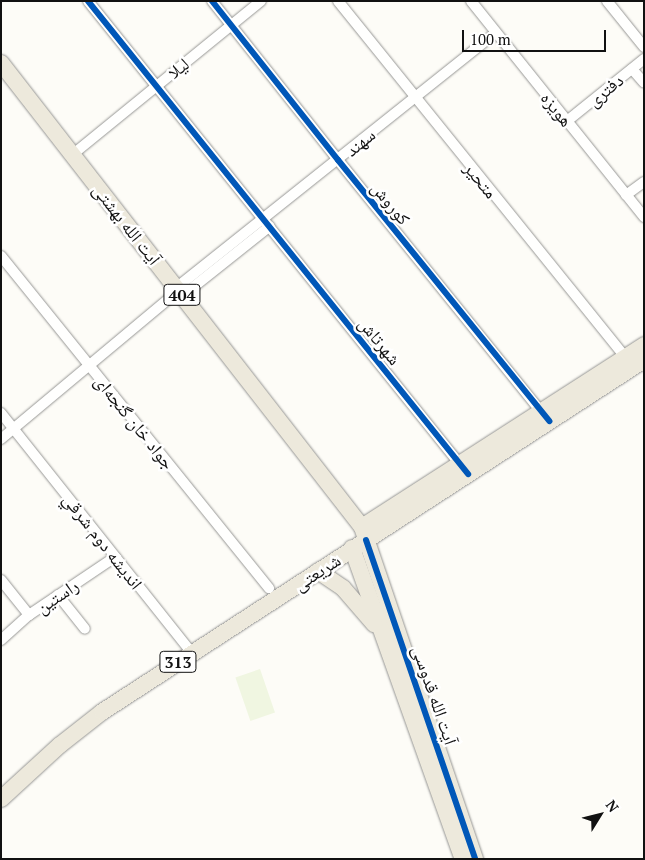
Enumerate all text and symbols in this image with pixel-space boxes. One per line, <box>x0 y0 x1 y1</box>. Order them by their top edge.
scale bar <box>465 20 609 52</box>
text: 100 m <box>470 29 511 49</box>
street label: لیلا <box>163 53 193 83</box>
street label: دفتری <box>583 69 627 111</box>
street label: هویزه <box>537 87 577 131</box>
street label: سهند <box>341 123 379 161</box>
street label: متحیر <box>460 157 502 203</box>
street label: کوروش <box>367 177 415 229</box>
street label: آیت الله بهشتی <box>89 179 165 269</box>
road number: 404 <box>163 282 201 308</box>
street label: شهرتاش <box>354 313 406 369</box>
street label: جواد خان گنجه‌ای <box>90 370 180 474</box>
street label: انديشه دوم شرقي <box>59 488 147 594</box>
street label: شریعتی <box>289 549 345 595</box>
street label: راستین <box>32 574 82 618</box>
street label: آیت الله قدوسی <box>408 643 462 747</box>
road number: 313 <box>159 649 197 676</box>
north arrow <box>575 790 625 840</box>
text: N <box>602 796 623 816</box>

